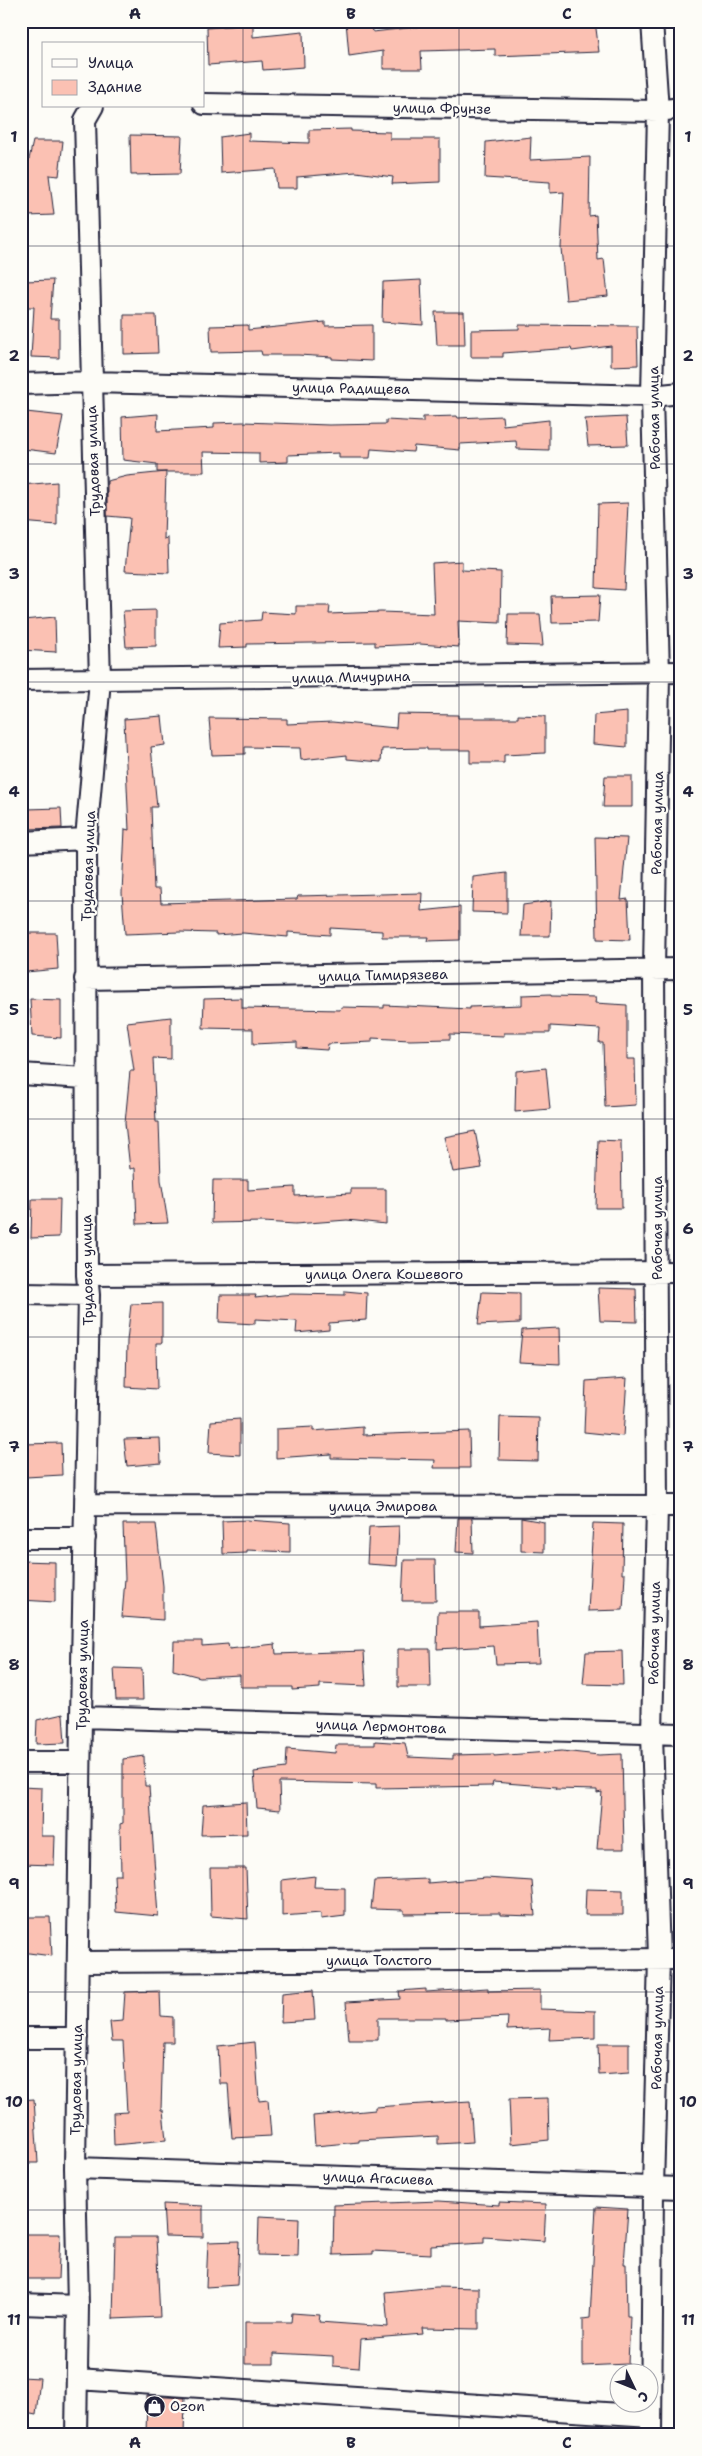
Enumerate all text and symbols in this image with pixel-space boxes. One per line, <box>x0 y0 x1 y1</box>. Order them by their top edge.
text: A <box>129 3 141 24</box>
text: B <box>346 3 356 24</box>
text: C <box>562 3 572 24</box>
legend <box>42 42 205 108</box>
text: Улица <box>88 53 134 73</box>
text: Здание <box>88 77 142 97</box>
street label: улица Фрунзе <box>393 98 491 118</box>
text: 1 <box>10 126 18 147</box>
text: 1 <box>684 126 692 147</box>
text: 2 <box>8 345 20 366</box>
text: 2 <box>682 345 694 366</box>
street label: Рабочая улица <box>644 366 664 470</box>
street label: улица Радищева <box>292 378 410 398</box>
street label: Трудовая улица <box>82 405 104 517</box>
text: 3 <box>8 563 20 584</box>
text: 3 <box>682 563 694 584</box>
street label: улица Мичурина <box>291 667 411 687</box>
street label: Рабочая улица <box>647 771 667 875</box>
text: 4 <box>8 781 20 802</box>
text: 4 <box>682 781 694 802</box>
street label: Трудовая улица <box>77 810 99 922</box>
street label: улица Тимирязева <box>318 965 448 985</box>
text: 5 <box>9 999 19 1020</box>
text: 5 <box>683 999 693 1020</box>
street label: Рабочая улица <box>648 1176 666 1280</box>
street label: Трудовая улица <box>77 1214 97 1326</box>
text: 6 <box>8 1218 20 1239</box>
text: 6 <box>682 1218 694 1239</box>
street label: улица Олега Кошевого <box>305 1265 463 1283</box>
text: 7 <box>8 1436 20 1457</box>
text: 7 <box>682 1436 694 1457</box>
street label: улица Эмирова <box>329 1497 437 1515</box>
street label: Рабочая улица <box>644 1581 664 1685</box>
street label: Трудовая улица <box>72 1619 92 1731</box>
text: 8 <box>8 1654 20 1675</box>
text: 8 <box>682 1654 694 1675</box>
street label: улица Лермонтова <box>315 1715 447 1737</box>
text: 9 <box>8 1873 20 1894</box>
text: 9 <box>682 1873 694 1894</box>
street label: улица Толстого <box>326 1951 432 1969</box>
street label: Рабочая улица <box>647 1986 667 2090</box>
street label: Трудовая улица <box>66 2024 86 2136</box>
text: 10 <box>5 2091 23 2112</box>
text: 10 <box>679 2091 697 2112</box>
street label: улица Агасиева <box>322 2167 434 2189</box>
text: 11 <box>7 2309 21 2330</box>
text: 11 <box>681 2309 695 2330</box>
north arrow <box>610 2364 660 2414</box>
text: С <box>634 2388 653 2406</box>
shop icon: Ozon <box>142 2394 166 2418</box>
place label: Ozon <box>170 2397 205 2415</box>
text: A <box>129 2432 141 2453</box>
text: B <box>346 2432 356 2453</box>
text: C <box>562 2432 572 2453</box>

